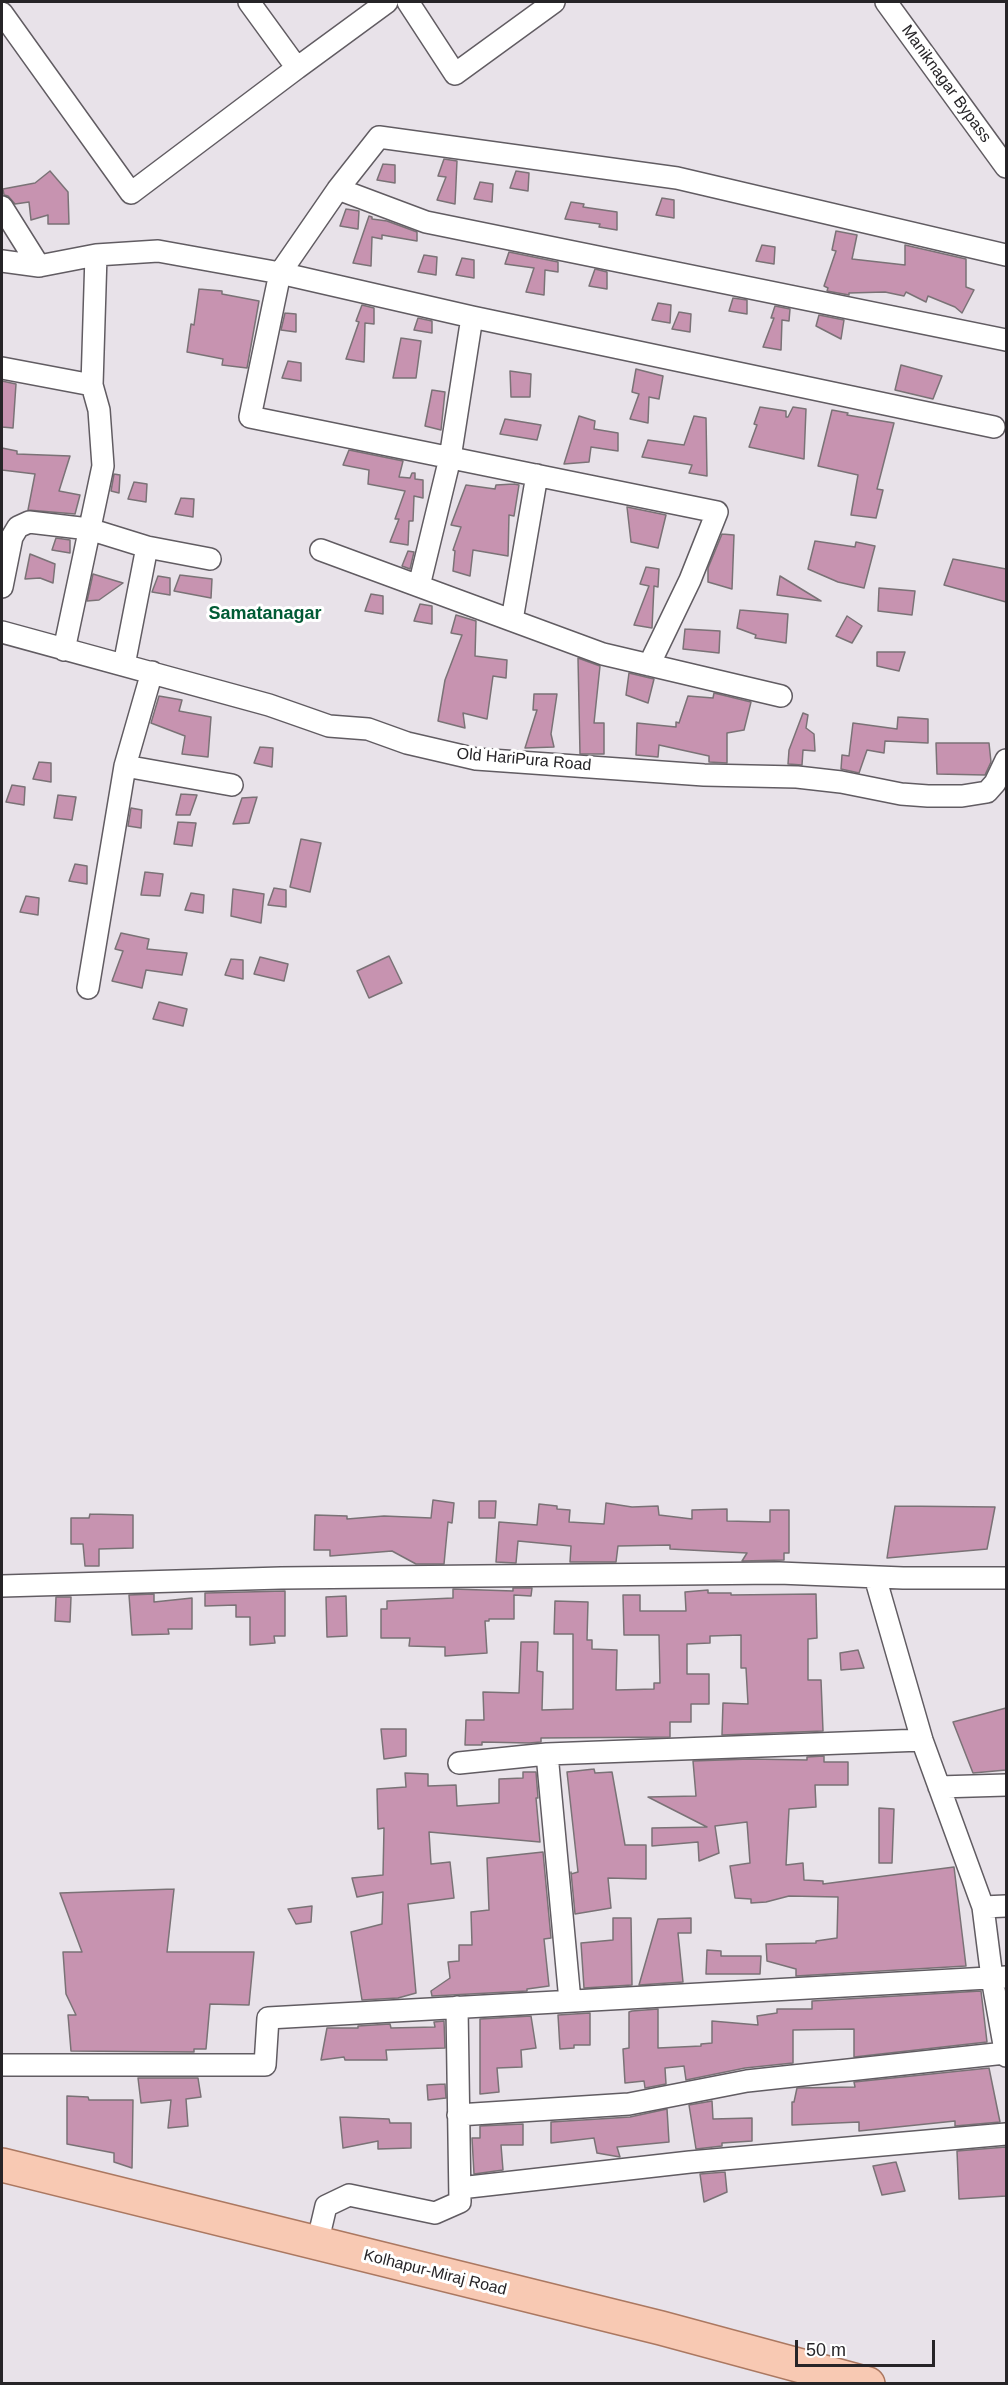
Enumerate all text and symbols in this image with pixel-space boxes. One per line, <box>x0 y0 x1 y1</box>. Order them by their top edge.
street label: Maniknagar Bypass <box>897 22 995 146</box>
district label: Samatanagar <box>208 603 322 625</box>
street label: Old HariPura Road <box>456 745 592 775</box>
street label: Kolhapur-Miraj Road <box>361 2246 509 2300</box>
scale bar <box>798 2328 938 2366</box>
text: 50 m <box>806 2340 846 2360</box>

